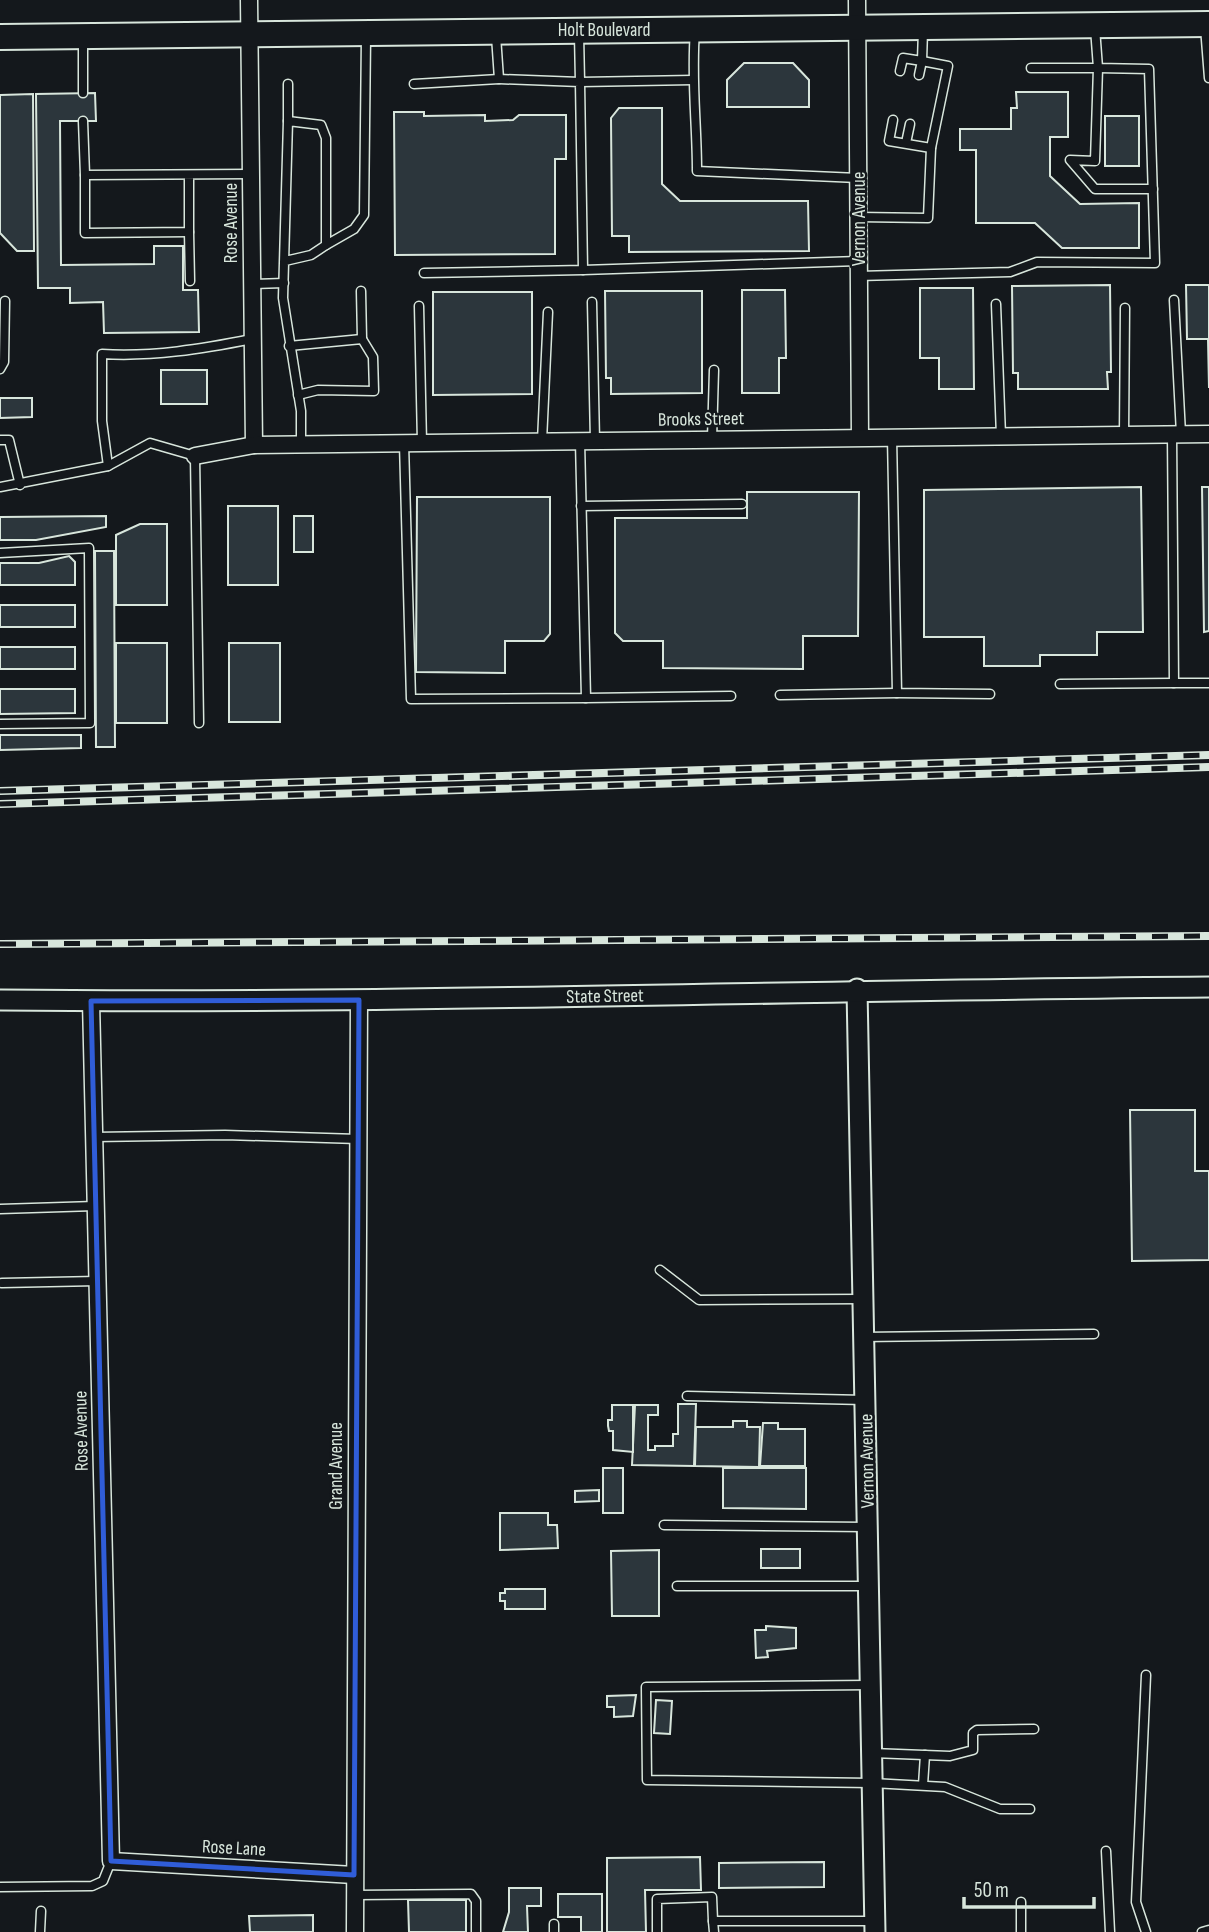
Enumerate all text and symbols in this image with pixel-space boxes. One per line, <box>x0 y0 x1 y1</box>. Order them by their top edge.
street label: Holt Boulevard <box>558 19 650 42</box>
street label: Vernon Avenue <box>848 172 871 266</box>
street label: Rose Avenue <box>220 183 243 263</box>
street label: Brooks Street <box>658 407 745 432</box>
street label: State Street <box>566 984 644 1009</box>
street label: Rose Avenue <box>69 1391 94 1471</box>
street label: Vernon Avenue <box>855 1413 880 1509</box>
street label: Grand Avenue <box>325 1422 348 1510</box>
street label: Rose Lane <box>201 1835 266 1862</box>
scale bar <box>964 1866 1094 1910</box>
text: 50 m <box>974 1878 1009 1903</box>

